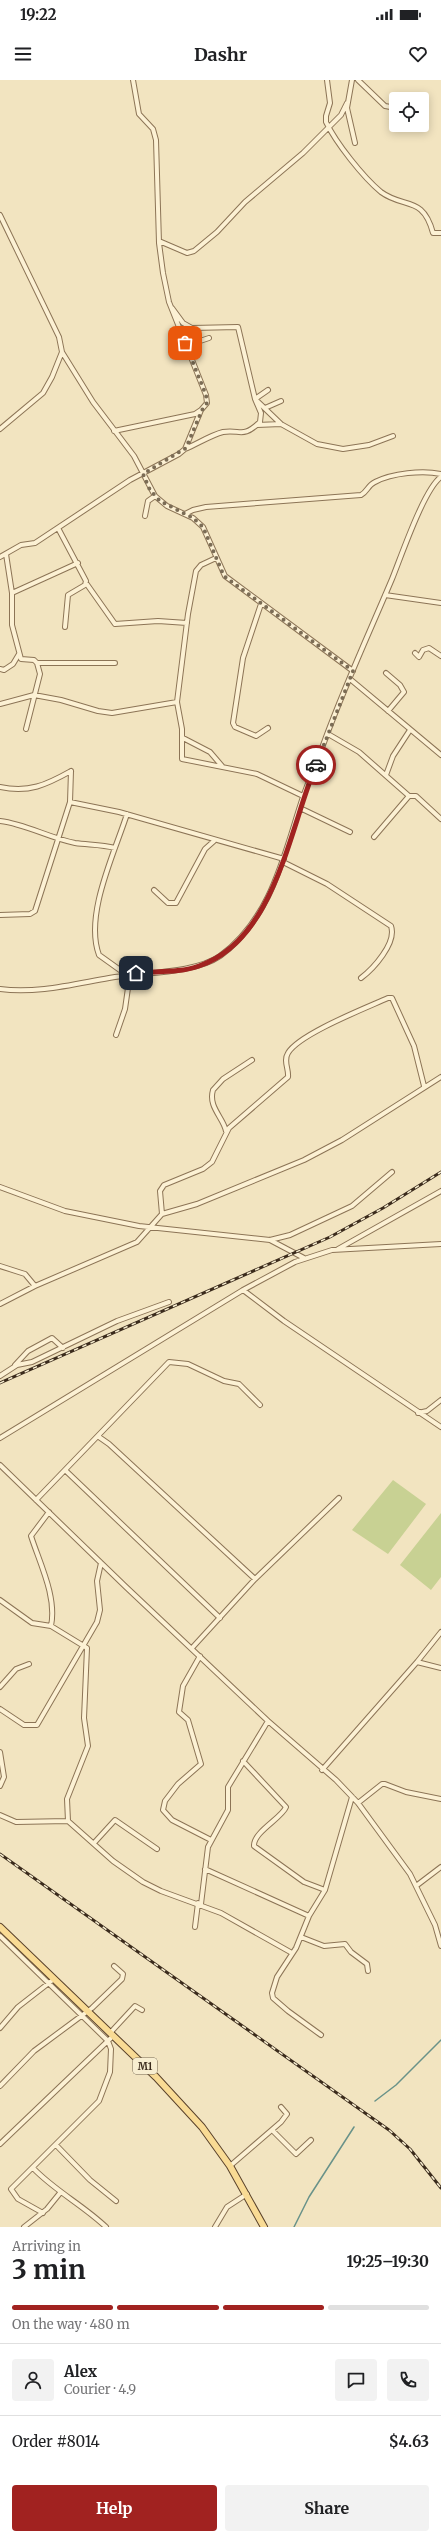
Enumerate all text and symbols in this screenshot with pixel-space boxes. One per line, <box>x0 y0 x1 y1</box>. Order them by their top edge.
text: 19:22 <box>20 5 56 24</box>
icon: menu <box>12 43 34 65</box>
text: Dashr <box>194 43 247 66</box>
icon: heart <box>407 43 429 65</box>
map controls <box>389 92 429 132</box>
button: locate <box>389 92 429 132</box>
pin <box>168 326 202 360</box>
icon: bag <box>174 332 196 354</box>
courier <box>296 745 336 785</box>
icon: car <box>305 754 327 776</box>
pin <box>119 956 153 990</box>
icon: home <box>125 962 147 984</box>
road number: M1 <box>133 2058 157 2074</box>
text: Arriving in <box>12 2238 81 2255</box>
text: 19:25–19:30 <box>346 2252 429 2271</box>
text: 3 min <box>12 2253 86 2286</box>
text: On the way · 480 m <box>12 2316 130 2333</box>
button: person <box>12 2359 54 2401</box>
button: chat <box>335 2359 377 2401</box>
button: phone <box>387 2359 429 2401</box>
text: Alex <box>64 2362 97 2381</box>
text: Courier · 4.9 <box>64 2381 136 2398</box>
text: Order #8014 <box>12 2432 100 2451</box>
text: $4.63 <box>389 2432 429 2451</box>
button: Help <box>12 2485 217 2531</box>
button: Share <box>225 2485 429 2531</box>

